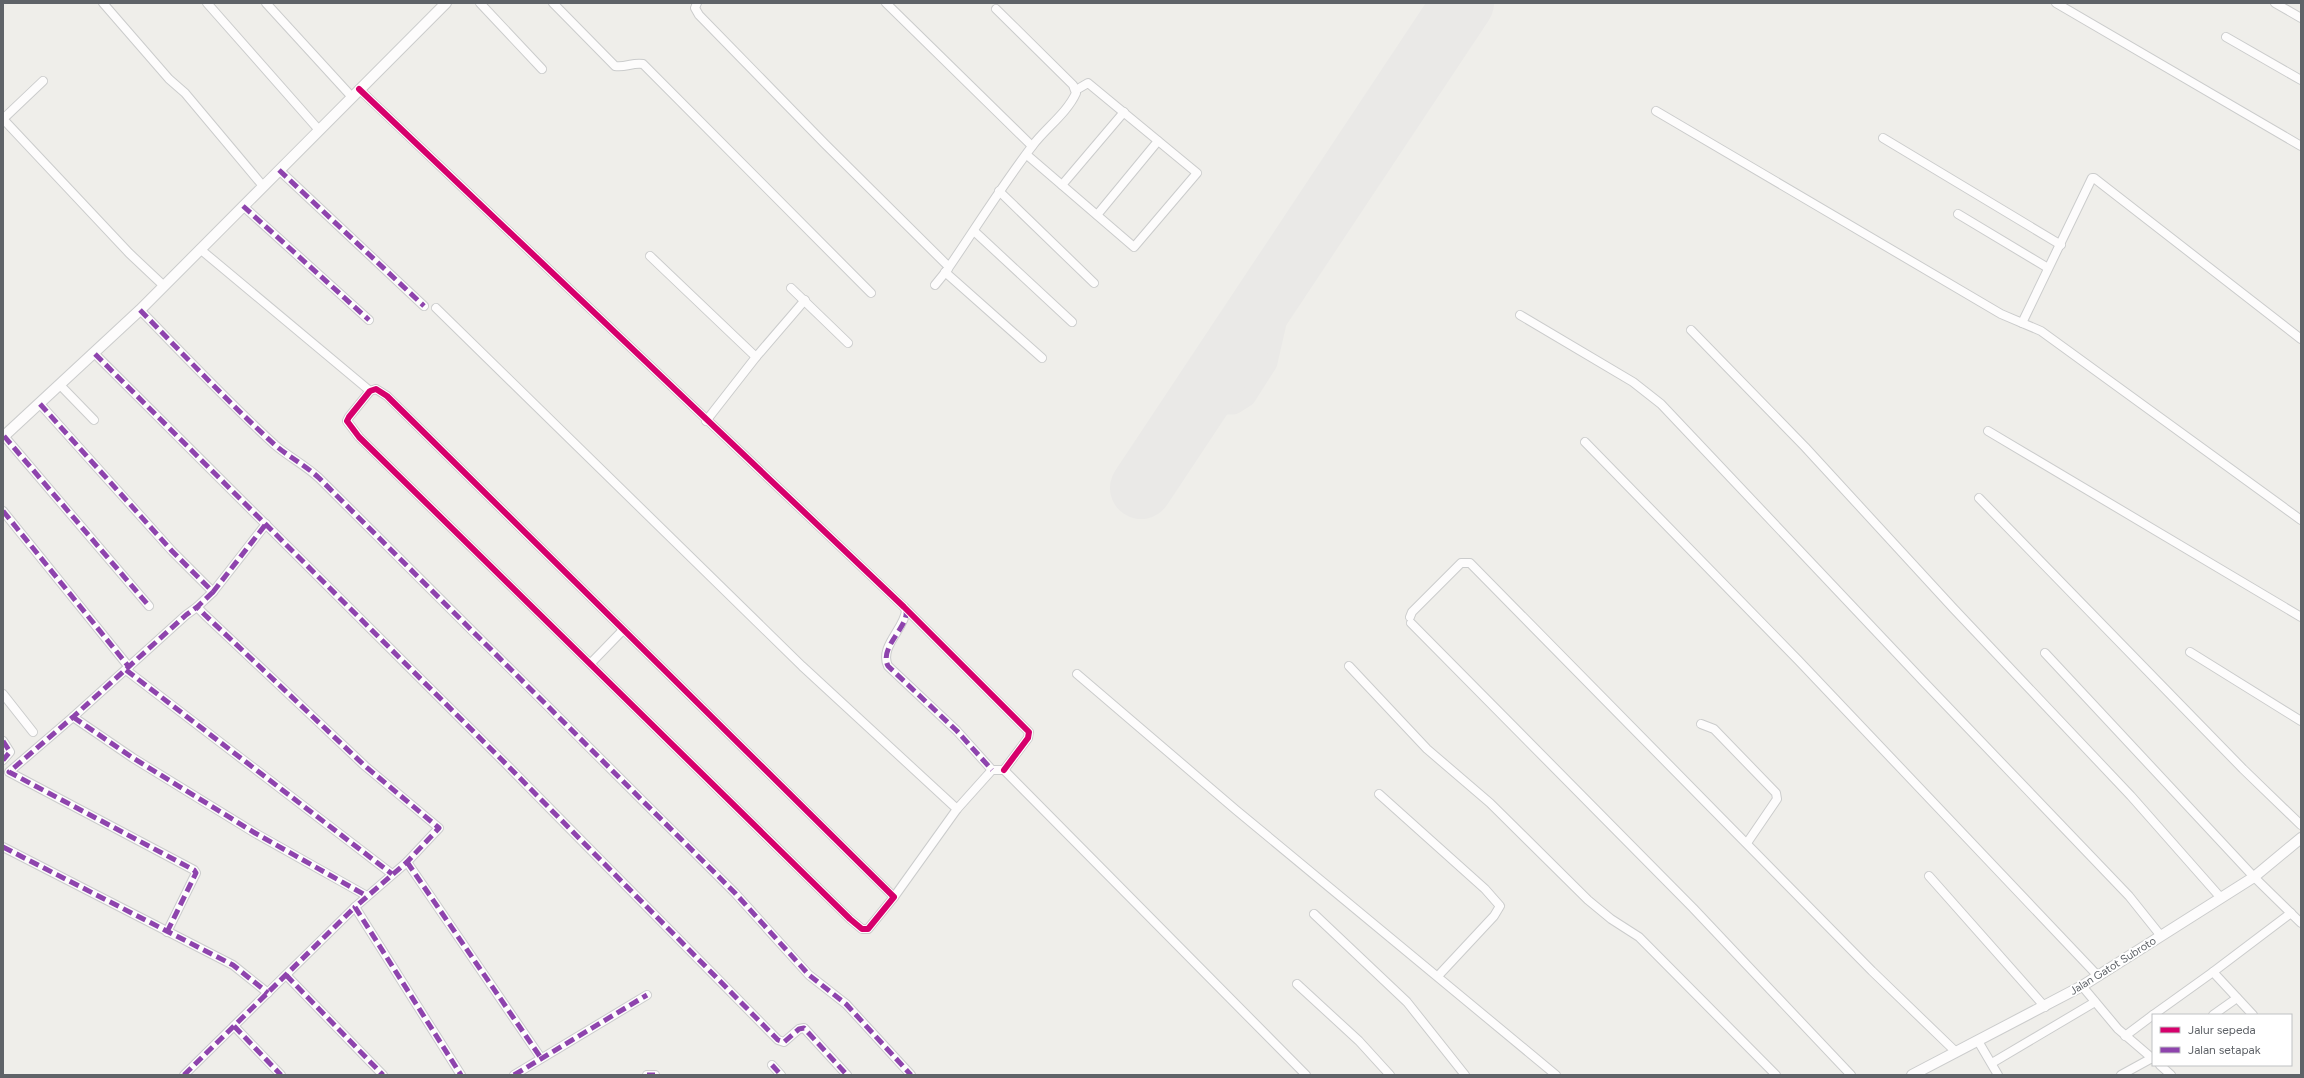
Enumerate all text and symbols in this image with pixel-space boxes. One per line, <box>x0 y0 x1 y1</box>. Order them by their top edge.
street label: Jalan Gatot Subroto <box>2067 934 2159 998</box>
legend <box>2152 1014 2292 1066</box>
text: Jalur sepeda <box>2188 1023 2256 1037</box>
text: Jalan setapak <box>2188 1043 2261 1057</box>

